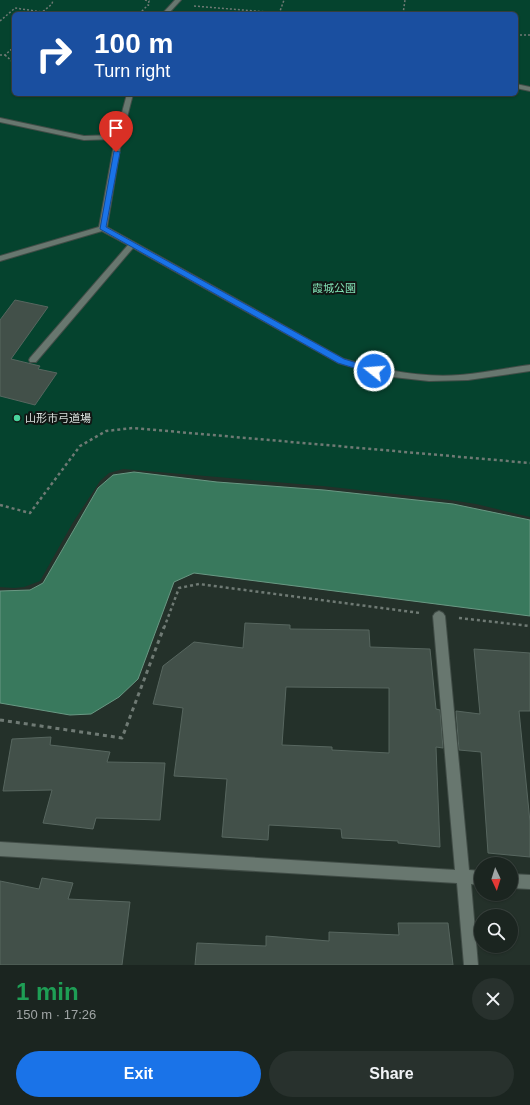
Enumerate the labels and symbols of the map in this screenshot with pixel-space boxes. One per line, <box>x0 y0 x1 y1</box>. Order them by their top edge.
pin <box>99 111 133 152</box>
park label: 霞城公園 <box>312 282 356 294</box>
position arrow <box>353 350 395 392</box>
place label: 山形市弓道場 <box>25 412 91 424</box>
marker: 山形市弓道場 <box>12 413 22 423</box>
north arrow <box>474 857 518 901</box>

